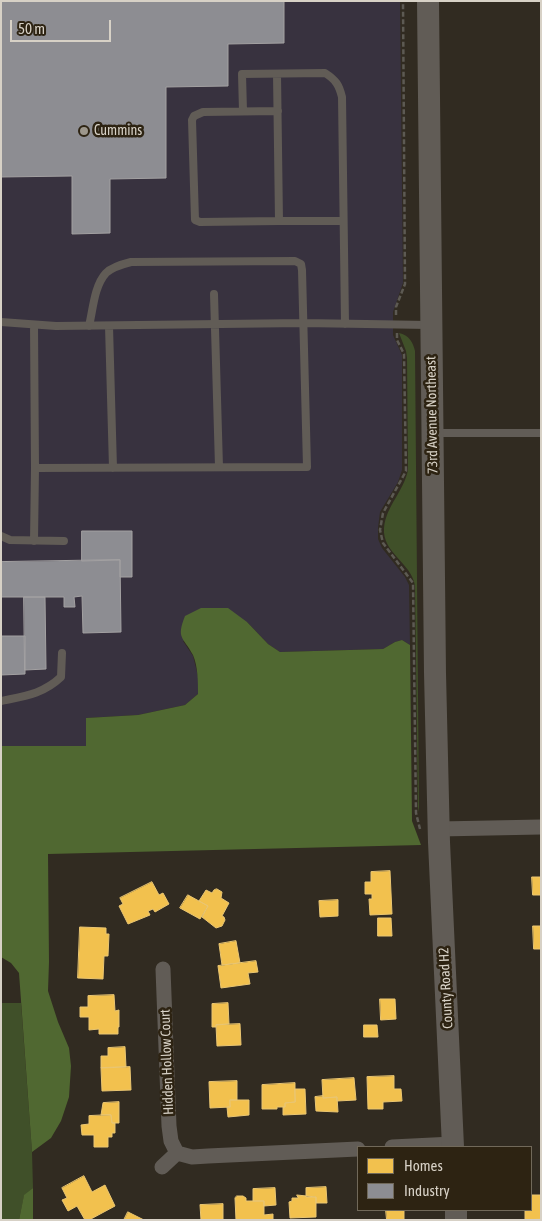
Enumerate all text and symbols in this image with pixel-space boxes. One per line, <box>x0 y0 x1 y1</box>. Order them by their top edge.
scale bar <box>12 10 114 42</box>
text: 50 m <box>18 20 45 37</box>
place label: Cummins <box>94 123 142 139</box>
marker: Cummins <box>78 125 90 137</box>
street label: 73rd Avenue Northeast <box>423 356 441 474</box>
street label: County Road H2 <box>435 947 457 1029</box>
street label: Hidden Hollow Court <box>157 1009 177 1115</box>
legend <box>357 1146 532 1211</box>
text: Homes <box>404 1157 443 1174</box>
text: Industry <box>404 1182 450 1199</box>

